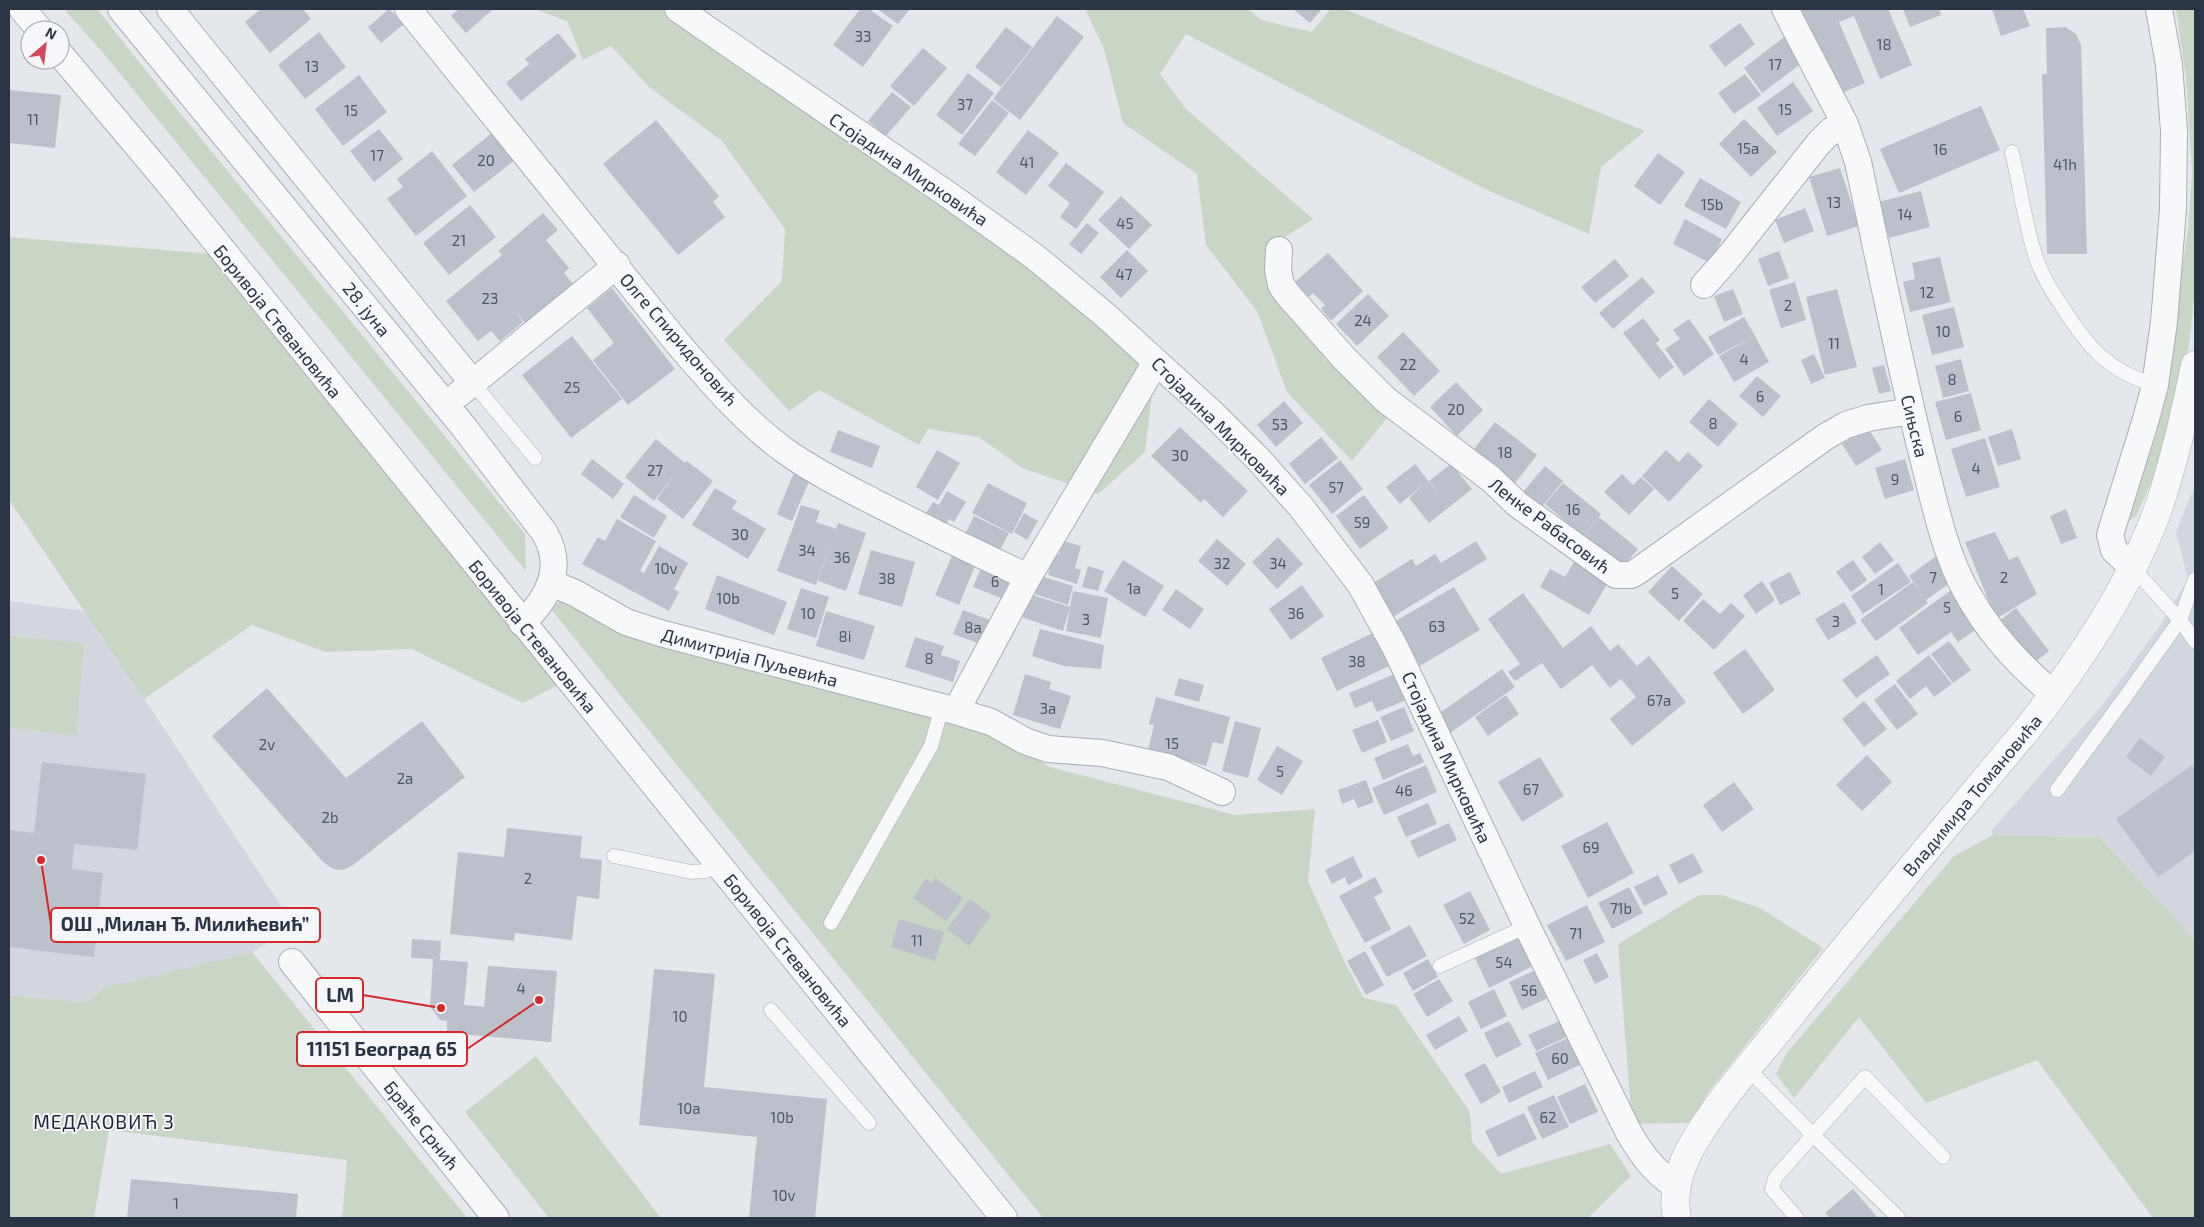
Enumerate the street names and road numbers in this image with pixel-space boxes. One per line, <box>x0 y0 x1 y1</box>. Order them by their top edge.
street label: Стојадина Мирковића <box>825 108 993 230</box>
street label: Боривоја Стевановића <box>209 240 347 402</box>
street label: Олге Спиридоновић <box>615 268 743 410</box>
street label: 28. јуна <box>338 277 396 341</box>
street label: Стојадина Мирковића <box>1147 352 1295 500</box>
street label: Сињска <box>1897 392 1933 460</box>
street label: Ленке Рабасовић <box>1485 472 1615 578</box>
street label: Боривоја Стевановића <box>464 555 602 717</box>
street label: Димитрија Пуљевића <box>659 623 841 691</box>
street label: Стојадина Мирковића <box>1398 668 1496 846</box>
street label: Владимира Томановића <box>1898 710 2046 880</box>
street label: Боривоја Стевановића <box>719 869 857 1031</box>
street label: Браће Срнић <box>380 1076 464 1174</box>

